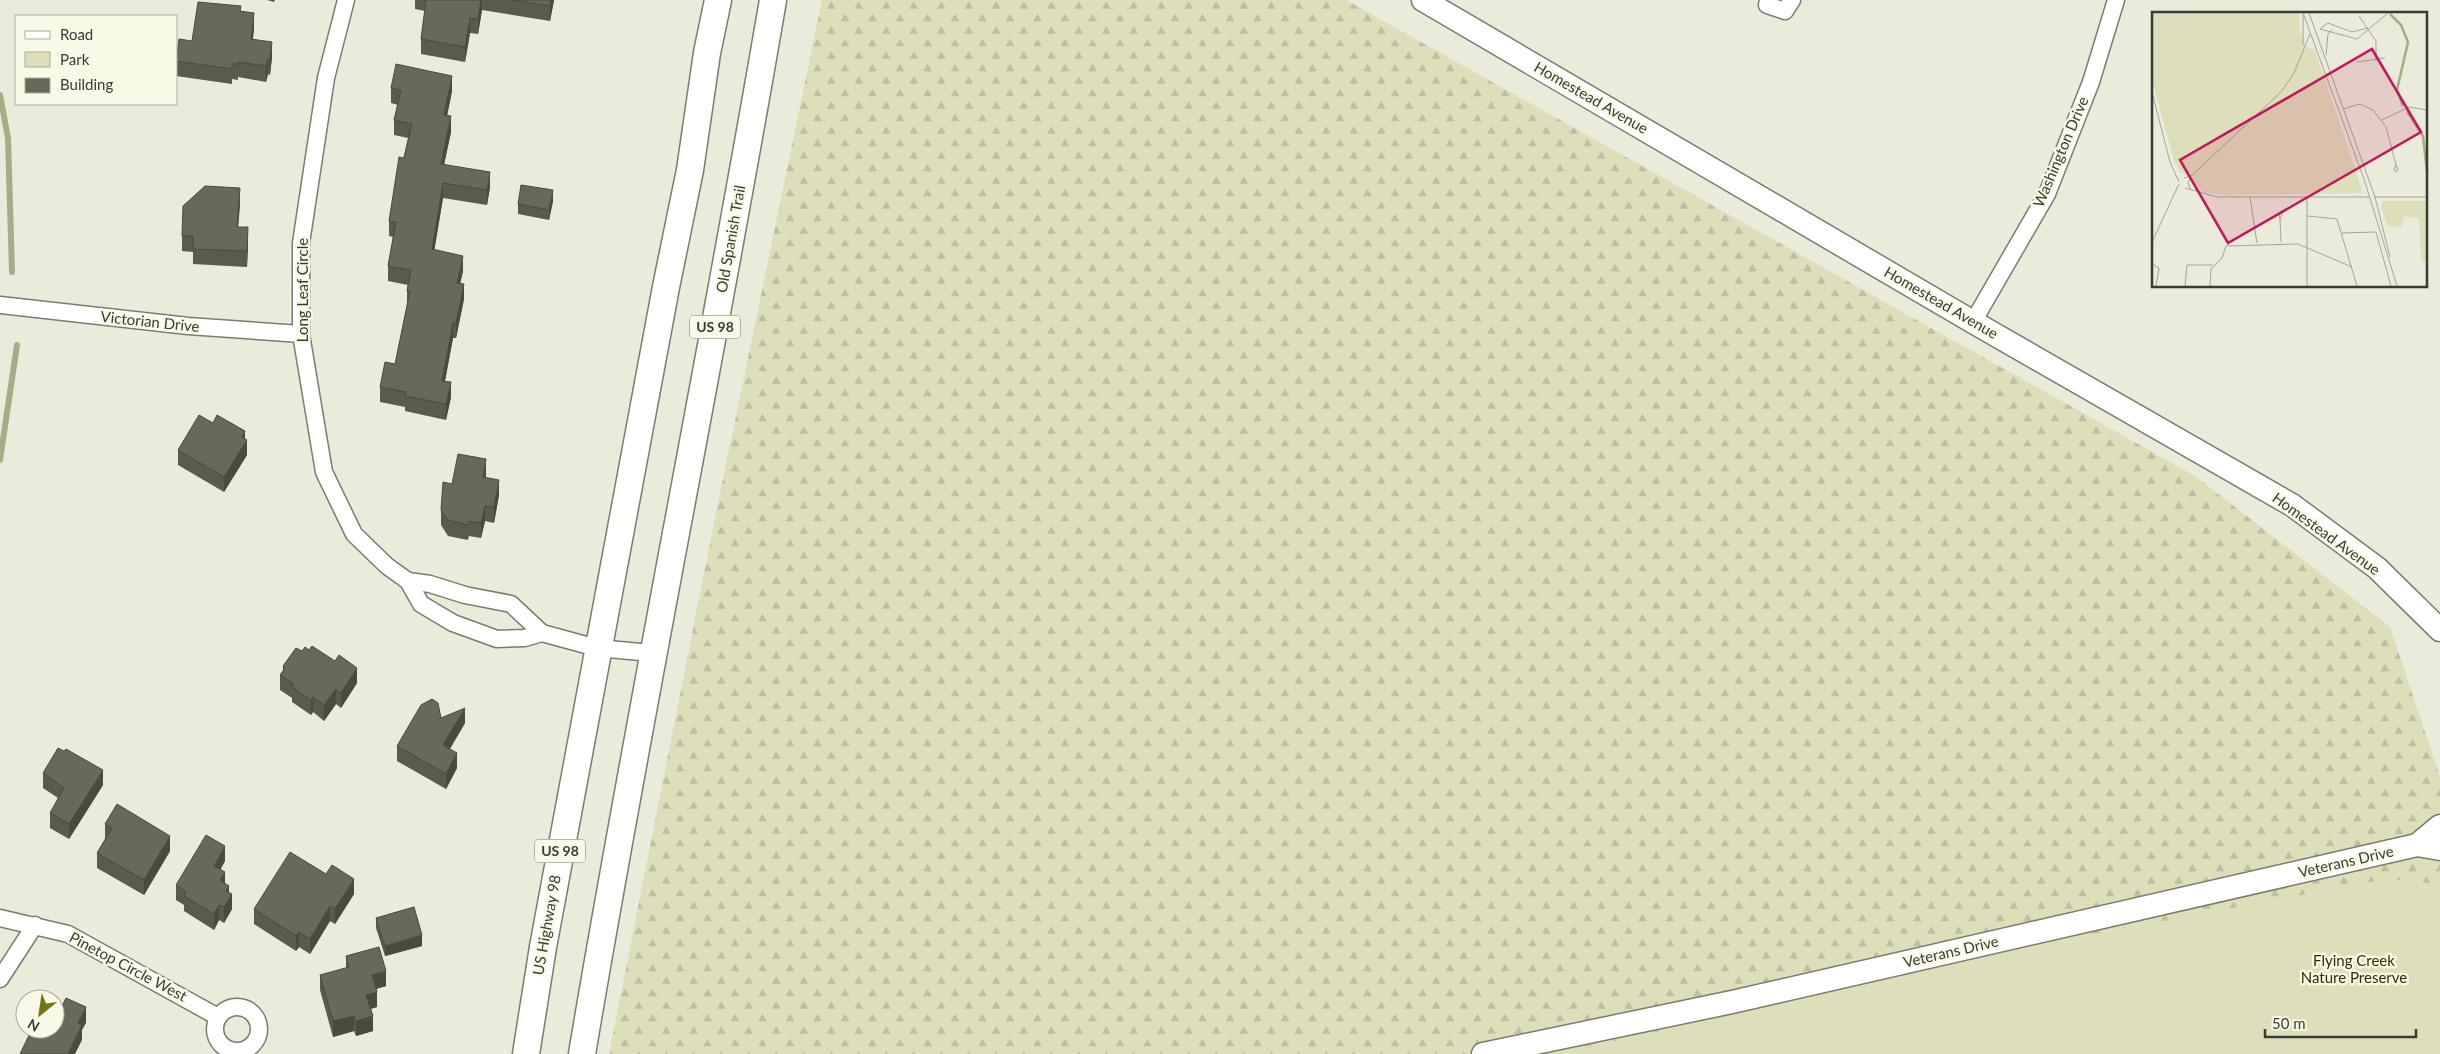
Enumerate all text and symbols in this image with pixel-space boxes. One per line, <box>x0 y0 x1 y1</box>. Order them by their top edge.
inset map <box>2152 12 2428 288</box>
legend <box>15 15 178 105</box>
text: Road <box>60 25 93 43</box>
text: Park <box>60 50 90 68</box>
street label: Homestead Avenue <box>1531 57 1652 137</box>
text: Building <box>60 75 113 93</box>
street label: Washington Drive <box>2029 93 2092 210</box>
street label: Old Spanish Trail <box>712 184 748 294</box>
street label: Long Leaf Circle <box>293 238 311 342</box>
street label: Homestead Avenue <box>1881 262 2002 342</box>
street label: Victorian Drive <box>100 307 200 335</box>
road number: US 98 <box>690 316 740 338</box>
street label: Homestead Avenue <box>2269 488 2384 578</box>
road number: US 98 <box>535 839 585 862</box>
street label: Veterans Drive <box>2296 841 2395 881</box>
street label: US Highway 98 <box>528 873 564 976</box>
street label: Pinetop Circle West <box>67 928 191 1005</box>
street label: Veterans Drive <box>1901 931 2000 971</box>
park label: Flying Creek Nature Preserve <box>2301 951 2407 986</box>
north arrow <box>15 989 65 1039</box>
scale bar <box>2265 1006 2416 1038</box>
text: 50 m <box>2272 1014 2306 1032</box>
text: N <box>24 1016 42 1036</box>

